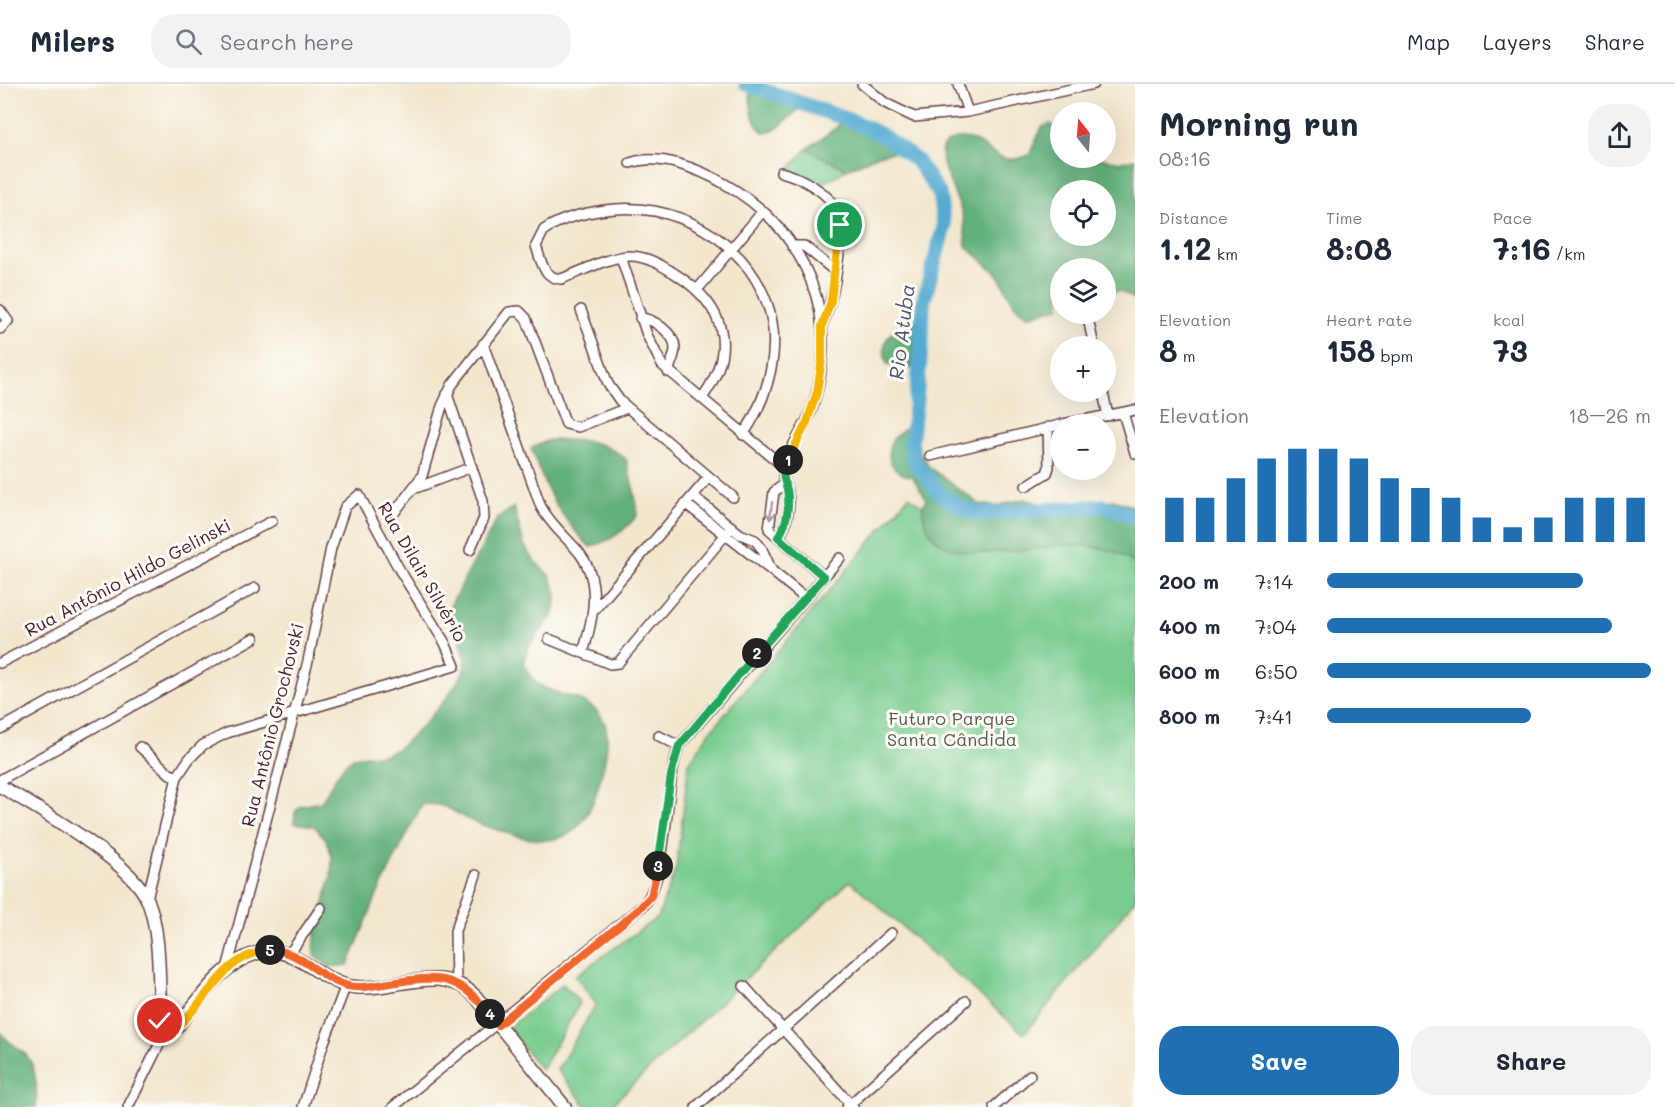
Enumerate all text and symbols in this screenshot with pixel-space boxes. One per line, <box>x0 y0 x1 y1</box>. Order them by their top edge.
search box <box>151 14 571 68</box>
text: Milers <box>30 23 115 59</box>
icon: search <box>172 25 205 58</box>
text: Search here <box>220 27 354 56</box>
text: Map <box>1407 28 1450 55</box>
text: Layers <box>1483 28 1552 55</box>
text: Share <box>1585 28 1645 55</box>
text: Morning run <box>1159 101 1359 144</box>
north arrow <box>1050 102 1116 168</box>
map controls <box>1050 102 1116 480</box>
button: share <box>1588 104 1651 167</box>
text: 08:16 <box>1159 145 1211 171</box>
button: locate <box>1050 180 1116 246</box>
pin <box>814 199 865 250</box>
text: Distance <box>1159 207 1228 228</box>
text: Time <box>1326 207 1362 228</box>
text: Pace <box>1493 207 1532 228</box>
icon: arrive <box>823 208 856 241</box>
text: 1.12 <box>1159 228 1212 268</box>
text: 8:08 <box>1326 228 1392 268</box>
text: 7:16 <box>1493 228 1551 268</box>
text: km <box>1212 243 1238 264</box>
text: /km <box>1551 243 1585 264</box>
button: layers <box>1050 258 1116 324</box>
water label: Rio Atuba <box>882 283 920 381</box>
text: Elevation <box>1159 309 1231 330</box>
text: Heart rate <box>1326 309 1412 330</box>
text: kcal <box>1493 309 1525 330</box>
text: 8 <box>1159 330 1178 370</box>
text: 158 <box>1326 330 1375 370</box>
text: 73 <box>1493 330 1528 370</box>
button: + <box>1050 336 1116 402</box>
text: m <box>1178 345 1195 366</box>
text: bpm <box>1375 345 1413 366</box>
text: Elevation <box>1159 402 1249 428</box>
text: 18–26 m <box>1568 402 1651 428</box>
button: − <box>1050 414 1116 480</box>
pin: 1 <box>773 445 803 475</box>
text: 1 <box>784 449 792 470</box>
street label: Rua Dilair Silvério <box>373 497 473 646</box>
one-way arrow <box>766 500 777 520</box>
street label: Rua Antônio Hildo Gelinski <box>20 512 235 642</box>
text: 200 m <box>1159 568 1219 594</box>
text: 7:14 <box>1255 568 1293 594</box>
text: 400 m <box>1159 613 1220 639</box>
text: 7:04 <box>1255 613 1296 639</box>
street label: Rua Antônio Grochovski <box>235 620 309 829</box>
pin: 2 <box>742 638 772 668</box>
text: 2 <box>753 642 761 663</box>
text: 600 m <box>1159 658 1220 684</box>
text: 6:50 <box>1255 658 1297 684</box>
text: 800 m <box>1159 703 1220 729</box>
text: 7:41 <box>1255 703 1293 729</box>
park label: Futuro Parque Santa Cândida <box>887 706 1017 751</box>
pin: 3 <box>643 851 673 881</box>
text: 3 <box>653 855 663 876</box>
pin: 5 <box>255 935 285 965</box>
text: 5 <box>265 939 275 960</box>
pin <box>134 995 185 1046</box>
pin: 4 <box>475 999 505 1029</box>
text: 4 <box>485 1003 495 1024</box>
icon: check <box>143 1004 176 1037</box>
button: Save <box>1159 1026 1399 1095</box>
button: Share <box>1411 1026 1651 1095</box>

